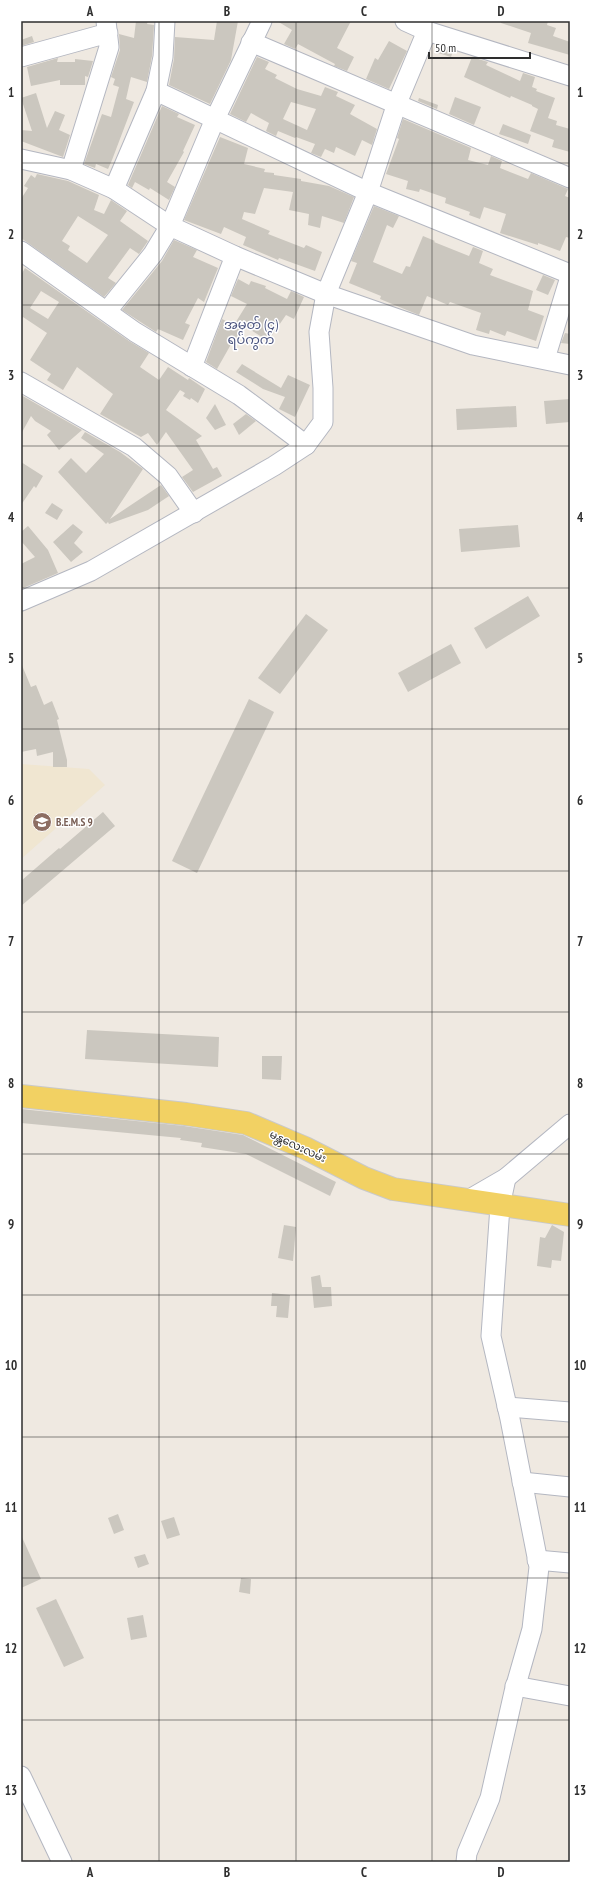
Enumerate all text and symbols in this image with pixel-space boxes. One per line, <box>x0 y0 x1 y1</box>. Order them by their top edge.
text: A <box>86 3 94 20</box>
text: B <box>224 3 230 20</box>
text: C <box>361 3 367 20</box>
text: D <box>498 3 505 20</box>
scale bar <box>429 34 530 60</box>
text: 50 m <box>435 40 456 55</box>
text: 1 <box>8 84 14 101</box>
text: 1 <box>577 84 583 101</box>
text: 2 <box>8 226 14 243</box>
text: 2 <box>577 226 583 243</box>
district label: အမှတ် (၄) ရပ်ကွက် <box>224 316 278 350</box>
text: 3 <box>8 367 14 384</box>
text: 3 <box>577 367 583 384</box>
text: 4 <box>8 509 15 526</box>
text: 4 <box>577 509 584 526</box>
text: 5 <box>8 650 14 667</box>
text: 5 <box>577 650 583 667</box>
text: 6 <box>8 792 14 809</box>
text: 6 <box>577 792 583 809</box>
school or university icon: B.E.M.S 9 <box>31 811 53 833</box>
place label: B.E.M.S 9 <box>56 815 93 829</box>
text: 7 <box>8 933 14 950</box>
text: 7 <box>577 933 583 950</box>
text: 8 <box>8 1075 14 1092</box>
text: 8 <box>577 1075 583 1092</box>
street label: မန္တလေးလမ်း <box>267 1127 329 1167</box>
text: 9 <box>8 1216 14 1233</box>
text: 9 <box>577 1216 583 1233</box>
text: 10 <box>5 1357 17 1374</box>
text: 10 <box>574 1357 586 1374</box>
text: 11 <box>5 1499 17 1516</box>
text: 11 <box>574 1499 586 1516</box>
text: 12 <box>5 1640 17 1657</box>
text: 12 <box>574 1640 586 1657</box>
text: 13 <box>5 1782 17 1799</box>
text: 13 <box>574 1782 586 1799</box>
text: A <box>86 1864 94 1881</box>
text: B <box>224 1864 230 1881</box>
text: C <box>361 1864 367 1881</box>
text: D <box>498 1864 505 1881</box>

